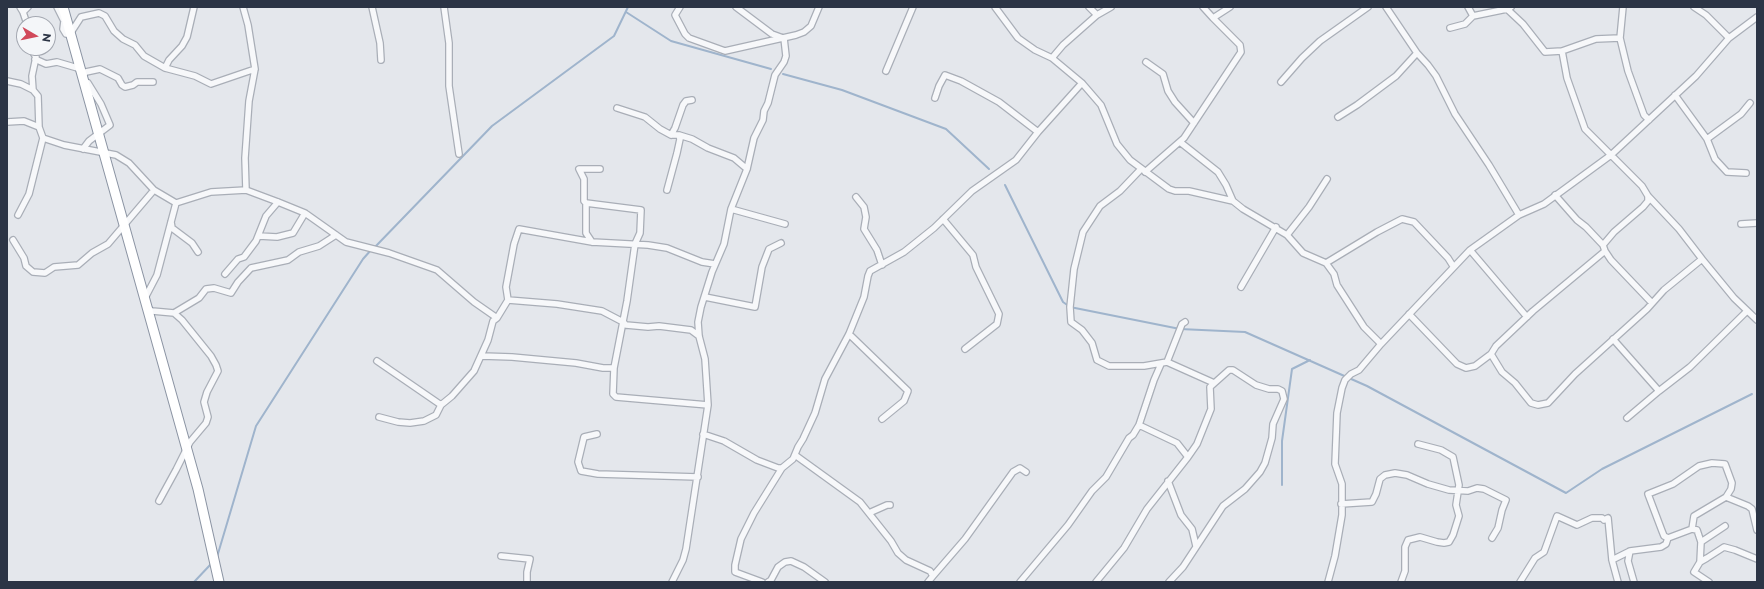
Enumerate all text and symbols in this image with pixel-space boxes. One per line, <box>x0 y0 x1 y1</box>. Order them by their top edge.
north arrow <box>16 16 56 56</box>
text: N <box>39 32 54 43</box>

